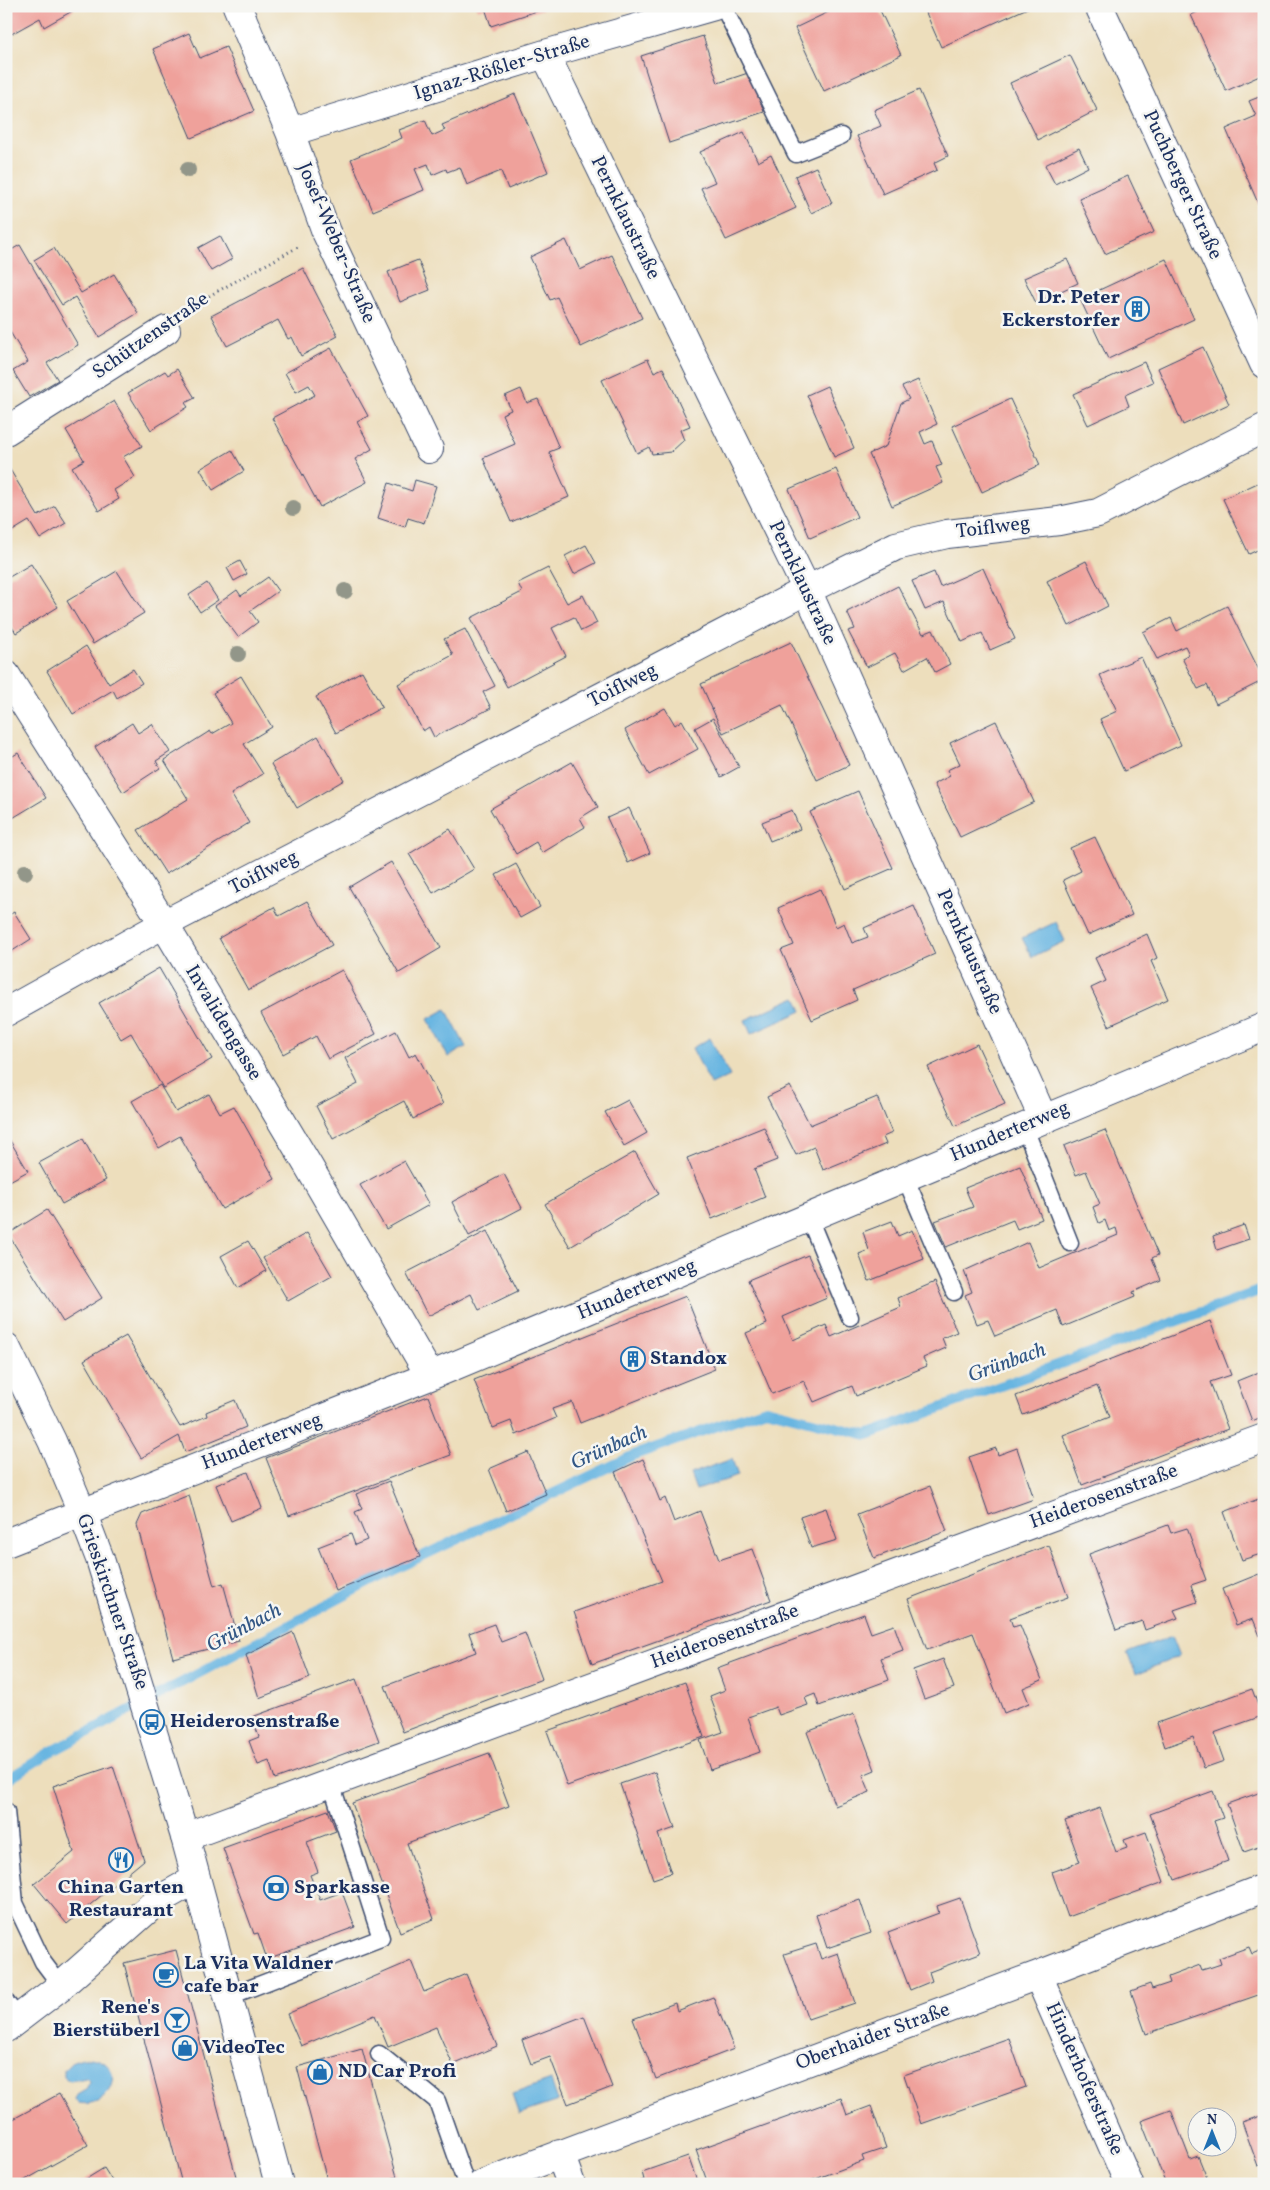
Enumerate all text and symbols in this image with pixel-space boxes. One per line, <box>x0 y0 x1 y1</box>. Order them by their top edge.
street label: Ignaz-Rößler-Straße <box>410 28 594 108</box>
street label: Puchberger Straße <box>1135 106 1229 264</box>
street label: Pernklaustraße <box>583 151 667 285</box>
street label: Josef-Weber-Straße <box>290 158 382 328</box>
place label: Dr. Peter Eckerstorfer <box>1002 284 1120 335</box>
street label: Schützenstraße <box>87 285 215 387</box>
building icon: Dr. Peter Eckerstorfer <box>1124 296 1150 322</box>
street label: Toiflweg <box>954 510 1032 546</box>
street label: Pernklaustraße <box>761 516 843 650</box>
street label: Toiflweg <box>583 657 663 715</box>
street label: Toiflweg <box>224 844 304 902</box>
street label: Pernklaustraße <box>929 885 1009 1019</box>
street label: Invalidengasse <box>177 960 269 1086</box>
street label: Hunderterweg <box>946 1094 1074 1170</box>
street label: Hunderterweg <box>573 1252 701 1328</box>
water label: Grünbach <box>964 1336 1050 1390</box>
place label: Standox <box>650 1345 727 1373</box>
building icon: Standox <box>620 1346 646 1372</box>
street label: Hunderterweg <box>198 1406 326 1478</box>
water label: Grünbach <box>566 1418 652 1478</box>
street label: Heiderosenstraße <box>1026 1457 1182 1537</box>
street label: Grieskirchner Straße <box>69 1510 155 1694</box>
water label: Grünbach <box>201 1596 287 1660</box>
street label: Heiderosenstraße <box>647 1597 803 1677</box>
place label: Heiderosenstraße <box>170 1708 339 1736</box>
bus stop icon: Heiderosenstraße <box>139 1709 165 1735</box>
restaurant icon: China Garten Restaurant <box>108 1847 134 1873</box>
place label: China Garten Restaurant <box>58 1874 184 1925</box>
place label: Sparkasse <box>294 1874 390 1902</box>
bank icon: Sparkasse <box>263 1875 289 1901</box>
place label: La Vita Waldner cafe bar <box>184 1950 334 2001</box>
cafe icon: La Vita Waldner cafe bar <box>153 1962 179 1988</box>
place label: Rene's Bierstüberl <box>53 1994 160 2045</box>
street label: Oberhaider Straße <box>792 1996 954 2078</box>
street label: Hinderhoferstraße <box>1038 1998 1130 2160</box>
bar icon: Rene's Bierstüberl <box>164 2007 190 2033</box>
place label: VideoTec <box>202 2034 285 2062</box>
shop icon: VideoTec <box>172 2035 198 2061</box>
place label: ND Car Profi <box>338 2058 457 2086</box>
shop icon: ND Car Profi <box>307 2059 333 2085</box>
north arrow <box>1188 2108 1238 2158</box>
text: N <box>1207 2111 1217 2130</box>

